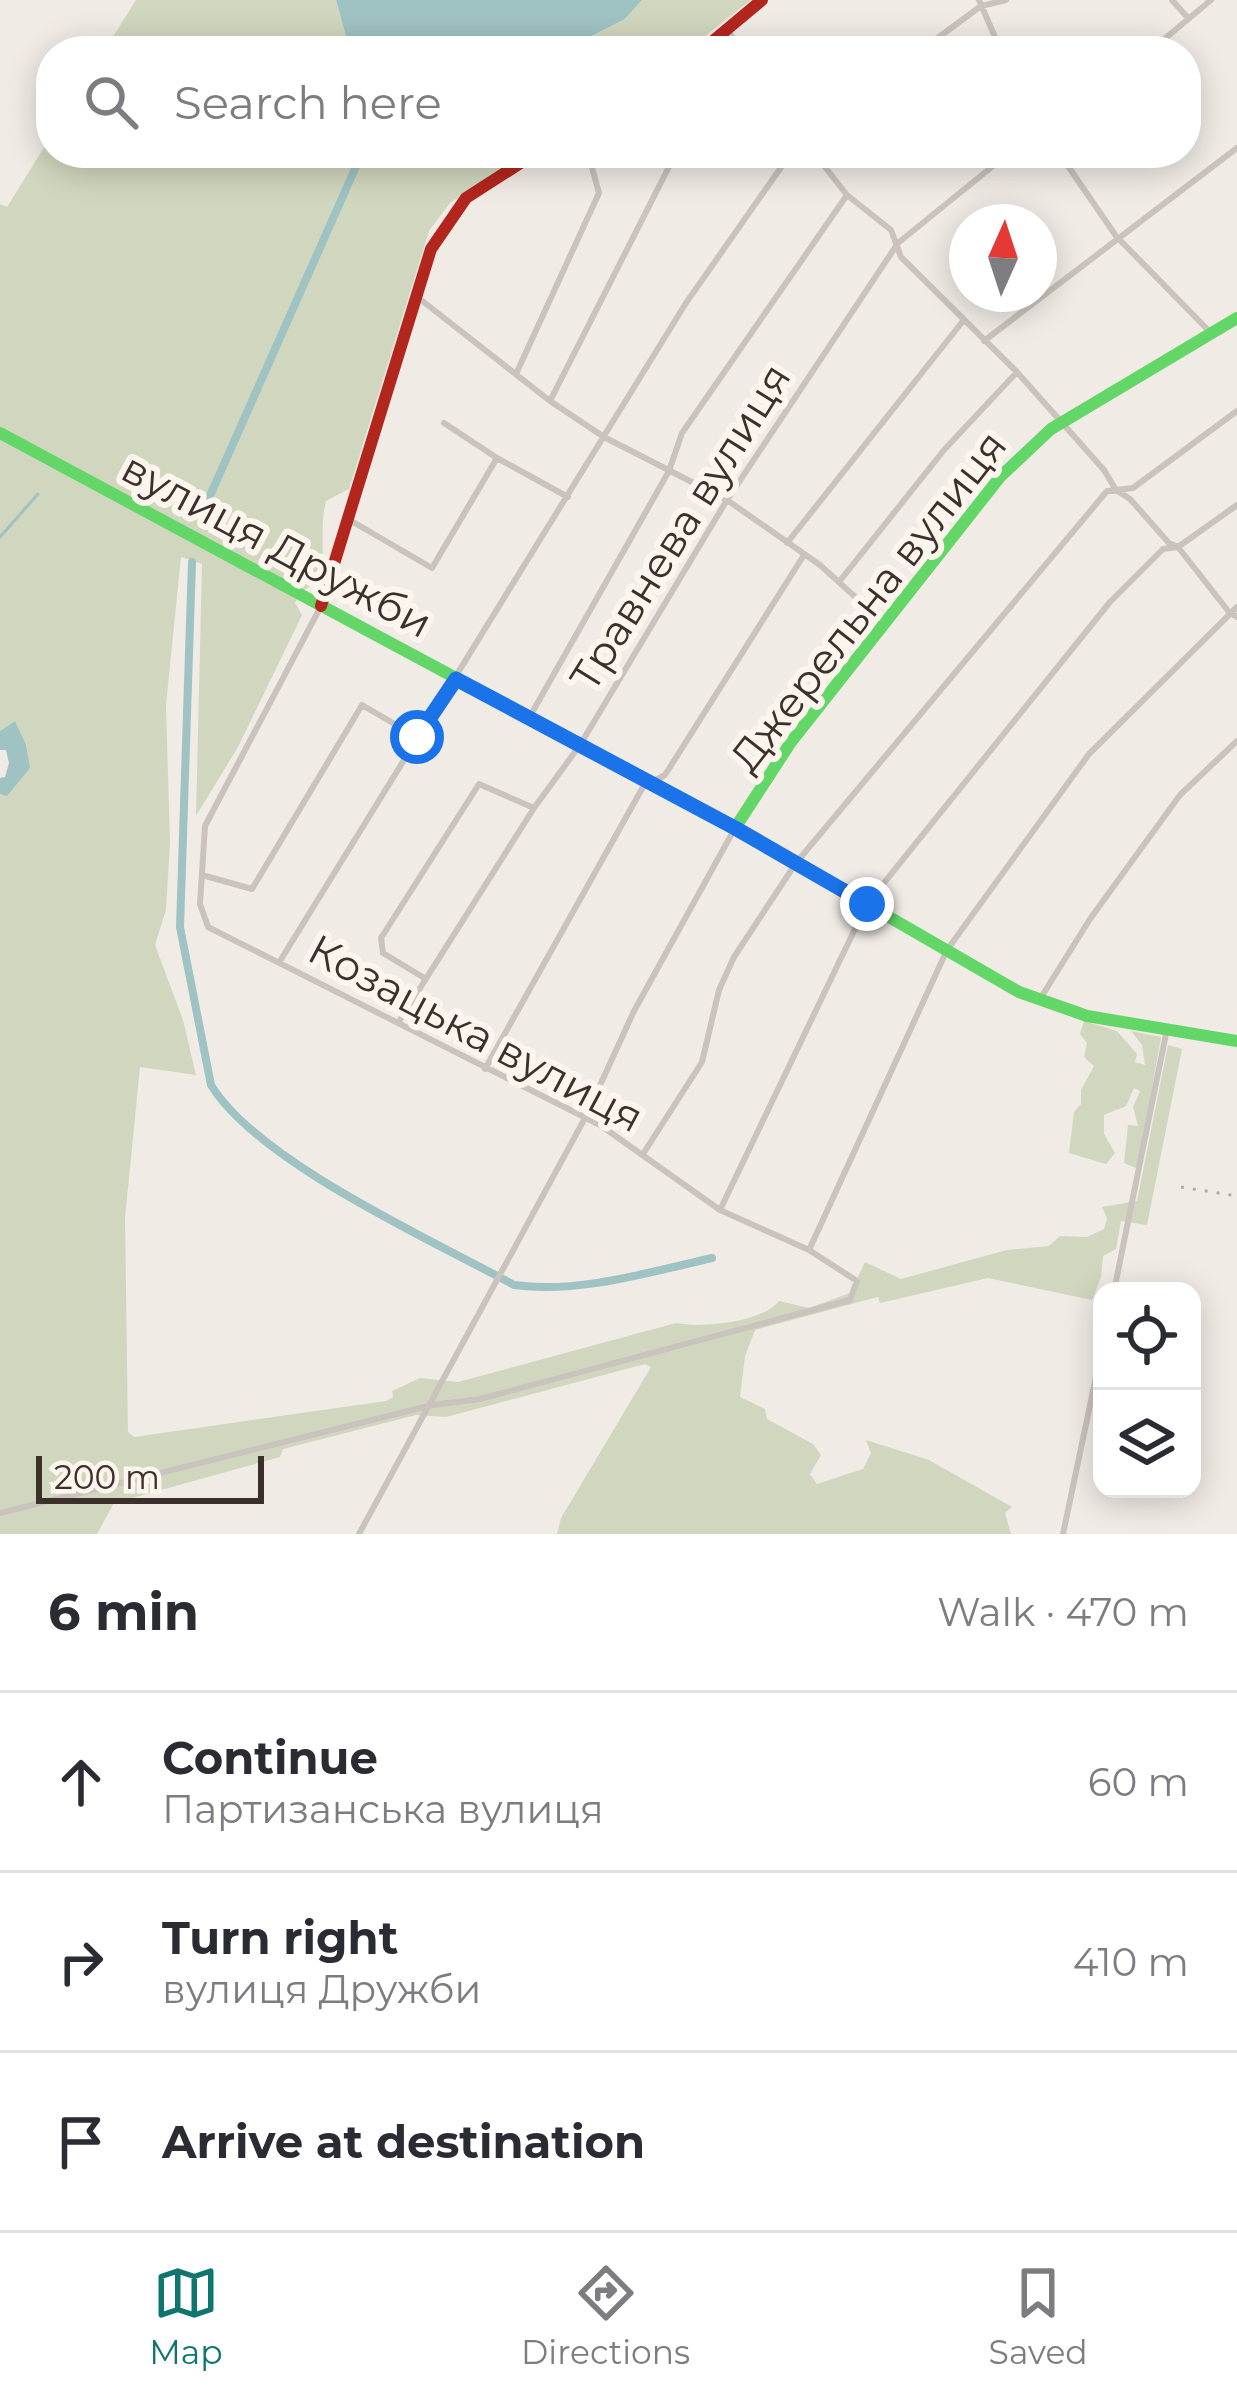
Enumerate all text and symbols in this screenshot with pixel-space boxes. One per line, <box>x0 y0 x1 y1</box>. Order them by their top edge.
search box <box>36 36 1201 168</box>
icon: search <box>78 69 144 135</box>
text: Search here <box>174 75 442 130</box>
north arrow <box>949 204 1057 312</box>
street label: Травнева вулиця <box>558 354 802 700</box>
street label: Джерельна вулиця <box>719 420 1017 782</box>
street label: вулиця Дружби <box>113 441 441 649</box>
route start <box>390 710 444 764</box>
route end <box>840 877 894 931</box>
street label: Козацька вулиця <box>300 923 652 1143</box>
map controls <box>1093 1282 1201 1498</box>
button: locate <box>1093 1282 1201 1390</box>
button: layers <box>1093 1390 1201 1498</box>
scale bar <box>36 1450 264 1503</box>
text: 200 m <box>54 1457 160 1497</box>
text: 6 min <box>48 1581 199 1643</box>
text: Walk · 470 m <box>937 1588 1189 1636</box>
text: Continue <box>162 1730 378 1785</box>
icon: ahead <box>48 1749 114 1815</box>
text: 60 m <box>1088 1758 1189 1806</box>
text: Партизанська вулиця <box>162 1785 604 1833</box>
text: Turn right <box>162 1910 398 1965</box>
icon: right <box>48 1929 114 1995</box>
text: 410 m <box>1073 1938 1189 1986</box>
text: вулиця Дружби <box>162 1965 481 2013</box>
icon: arrive <box>48 2109 114 2175</box>
text: Arrive at destination <box>162 2114 645 2169</box>
tab: Map <box>149 2260 223 2372</box>
tab: Directions <box>521 2260 690 2372</box>
tab: Saved <box>989 2260 1088 2372</box>

